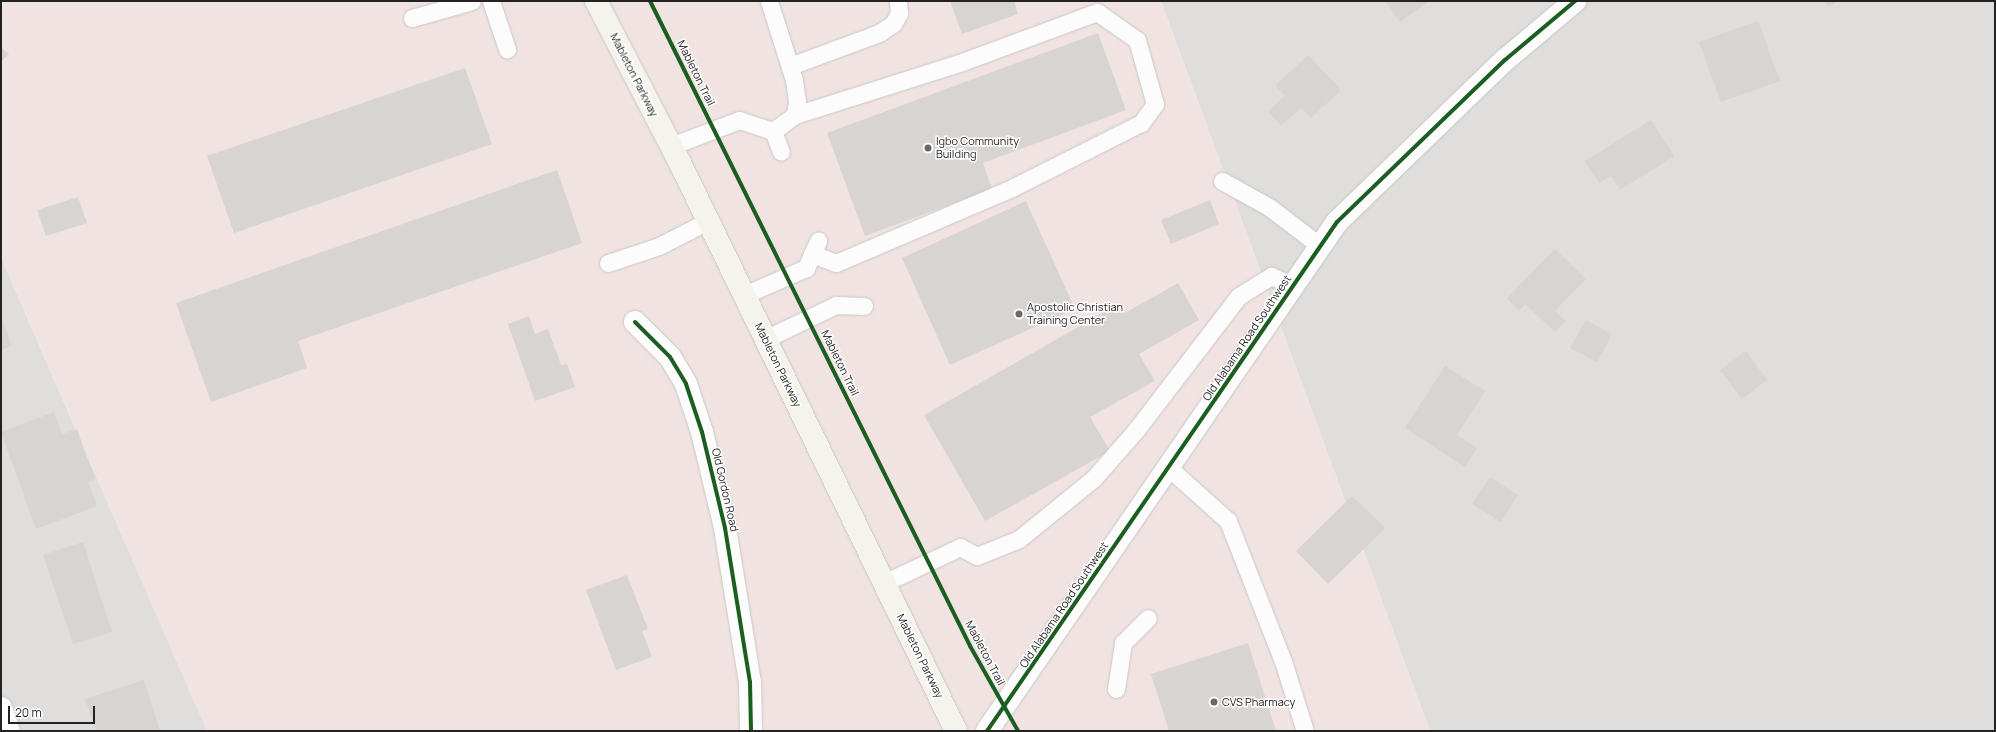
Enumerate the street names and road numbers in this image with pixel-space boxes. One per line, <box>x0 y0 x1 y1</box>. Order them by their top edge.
street label: Mableton Parkway <box>607 31 661 119</box>
street label: Mableton Trail <box>674 38 718 108</box>
street label: Old Alabama Road Southwest <box>1200 273 1294 403</box>
street label: Mableton Parkway <box>752 321 804 409</box>
street label: Mableton Trail <box>818 328 862 398</box>
street label: Old Gordon Road <box>709 447 741 533</box>
street label: Old Alabama Road Southwest <box>1017 540 1111 670</box>
street label: Mableton Parkway <box>894 612 946 700</box>
street label: Mableton Trail <box>962 618 1008 688</box>

